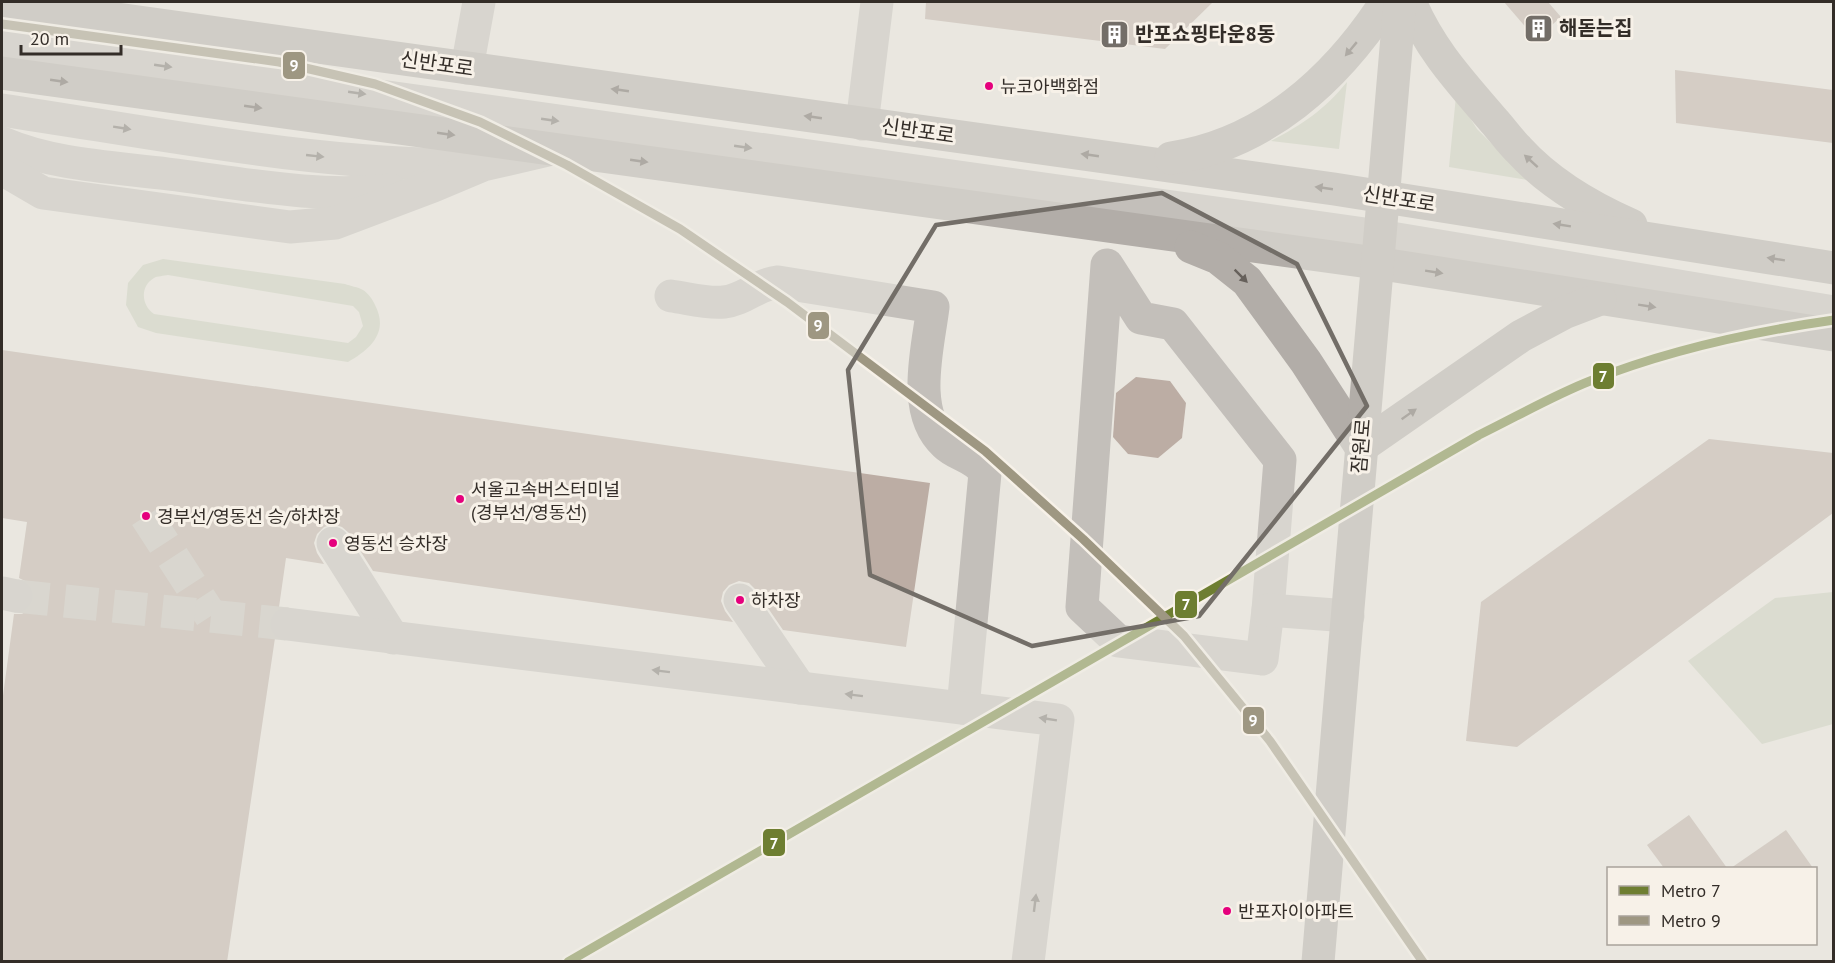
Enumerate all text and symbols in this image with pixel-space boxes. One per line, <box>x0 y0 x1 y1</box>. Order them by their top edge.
building icon: 해돋는집 <box>1522 12 1554 44</box>
place label: 해돋는집 <box>1559 15 1633 41</box>
scale bar <box>21 18 122 56</box>
building icon: 반포쇼핑타운8동 <box>1098 18 1130 50</box>
place label: 반포쇼핑타운8동 <box>1135 21 1275 47</box>
text: 20 m <box>30 27 69 50</box>
one-way arrow <box>1345 41 1358 57</box>
street label: 신반포로 <box>399 46 475 82</box>
line badge: 9 <box>282 51 306 80</box>
text: 9 <box>289 55 299 75</box>
one-way arrow <box>154 61 173 70</box>
place label: 뉴코아백화점 <box>1000 75 1099 98</box>
one-way arrow <box>50 76 69 85</box>
marker: 뉴코아백화점 <box>983 80 995 92</box>
one-way arrow <box>610 85 629 94</box>
one-way arrow <box>347 88 366 97</box>
one-way arrow <box>243 103 262 112</box>
one-way arrow <box>804 112 823 121</box>
street label: 신반포로 <box>880 113 956 149</box>
one-way arrow <box>540 115 559 124</box>
one-way arrow <box>112 124 131 133</box>
one-way arrow <box>436 130 455 139</box>
one-way arrow <box>733 142 752 152</box>
one-way arrow <box>1080 150 1099 159</box>
one-way arrow <box>305 151 324 161</box>
one-way arrow <box>1524 155 1539 168</box>
one-way arrow <box>629 157 648 166</box>
street label: 신반포로 <box>1361 180 1437 218</box>
one-way arrow <box>1315 183 1334 192</box>
one-way arrow <box>1553 220 1572 229</box>
one-way arrow <box>1766 254 1785 263</box>
one-way arrow <box>1424 268 1443 277</box>
one-way arrow <box>1233 269 1247 283</box>
one-way arrow <box>1638 302 1657 311</box>
line badge: 9 <box>807 311 830 340</box>
text: 9 <box>813 315 823 335</box>
line badge: 7 <box>1592 362 1615 390</box>
text: 7 <box>1598 366 1608 386</box>
one-way arrow <box>1400 408 1416 420</box>
street label: 잠원로 <box>1346 417 1376 475</box>
place label: 서울고속버스터미널 (경부선/영동선) <box>471 478 620 524</box>
marker: 서울고속버스터미널 (경부선/영동선) <box>454 493 466 505</box>
place label: 경부선/영동선 승/하차장 <box>157 505 340 528</box>
marker: 경부선/영동선 승/하차장 <box>140 510 152 522</box>
place label: 영동선 승차장 <box>344 532 448 555</box>
marker: 영동선 승차장 <box>327 537 339 549</box>
place label: 하차장 <box>751 589 801 612</box>
line badge: 7 <box>1174 590 1198 619</box>
marker: 하차장 <box>734 594 746 606</box>
text: 7 <box>1181 594 1191 614</box>
one-way arrow <box>651 666 670 675</box>
one-way arrow <box>845 690 864 699</box>
line badge: 9 <box>1242 706 1265 735</box>
text: 9 <box>1248 710 1258 730</box>
one-way arrow <box>1038 714 1057 723</box>
line badge: 7 <box>762 828 786 857</box>
text: 7 <box>769 833 779 853</box>
legend <box>1607 867 1817 945</box>
text: Metro 7 <box>1661 879 1721 902</box>
one-way arrow <box>1031 894 1040 913</box>
place label: 반포자이아파트 <box>1238 900 1354 923</box>
marker: 반포자이아파트 <box>1221 905 1233 917</box>
text: Metro 9 <box>1661 909 1721 932</box>

